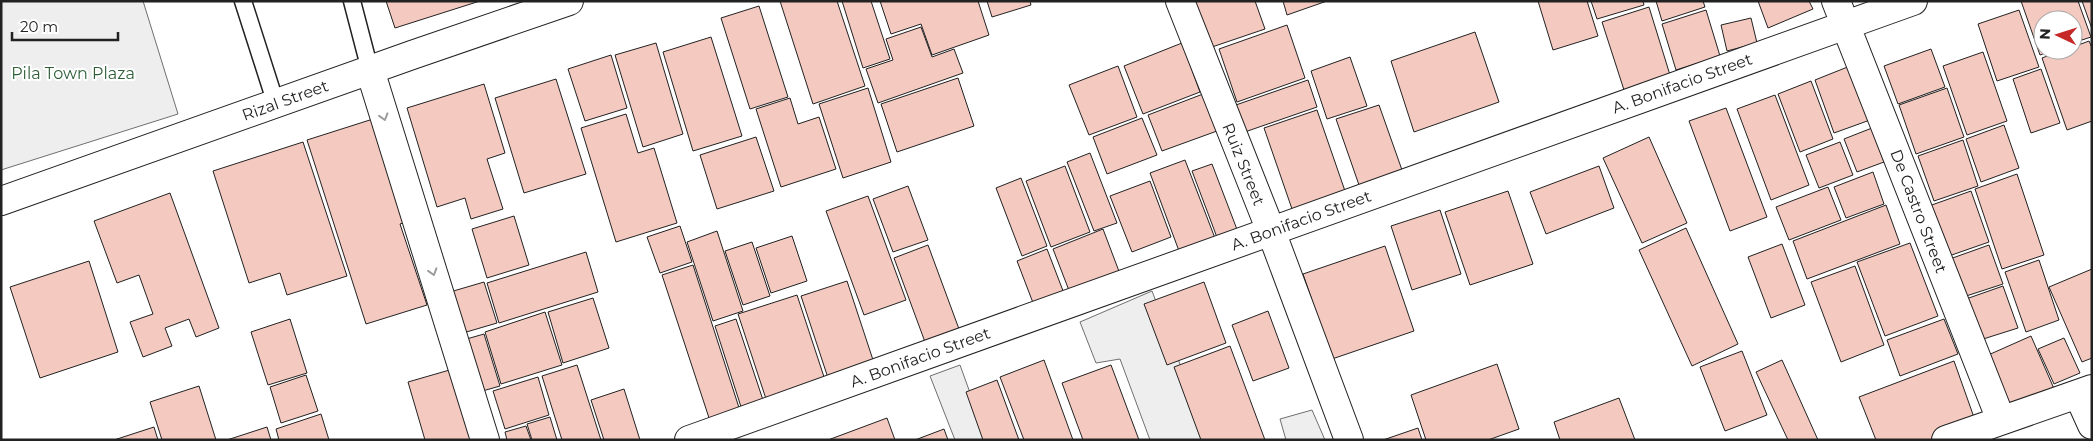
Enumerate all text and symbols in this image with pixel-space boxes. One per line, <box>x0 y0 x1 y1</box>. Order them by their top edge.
scale bar <box>12 10 119 42</box>
north arrow <box>2033 10 2083 60</box>
text: 20 m <box>20 17 58 36</box>
text: N <box>2036 28 2054 40</box>
street label: A. Bonifacio Street <box>1610 49 1755 118</box>
park label: Pila Town Plaza <box>11 64 135 83</box>
street label: Rizal Street <box>239 76 331 125</box>
one-way arrow <box>378 112 388 120</box>
street label: Ruiz Street <box>1218 120 1269 209</box>
street label: De Castro Street <box>1886 147 1951 276</box>
street label: A. Bonifacio Street <box>1229 186 1374 255</box>
one-way arrow <box>427 267 437 275</box>
street label: A. Bonifacio Street <box>848 323 993 392</box>

